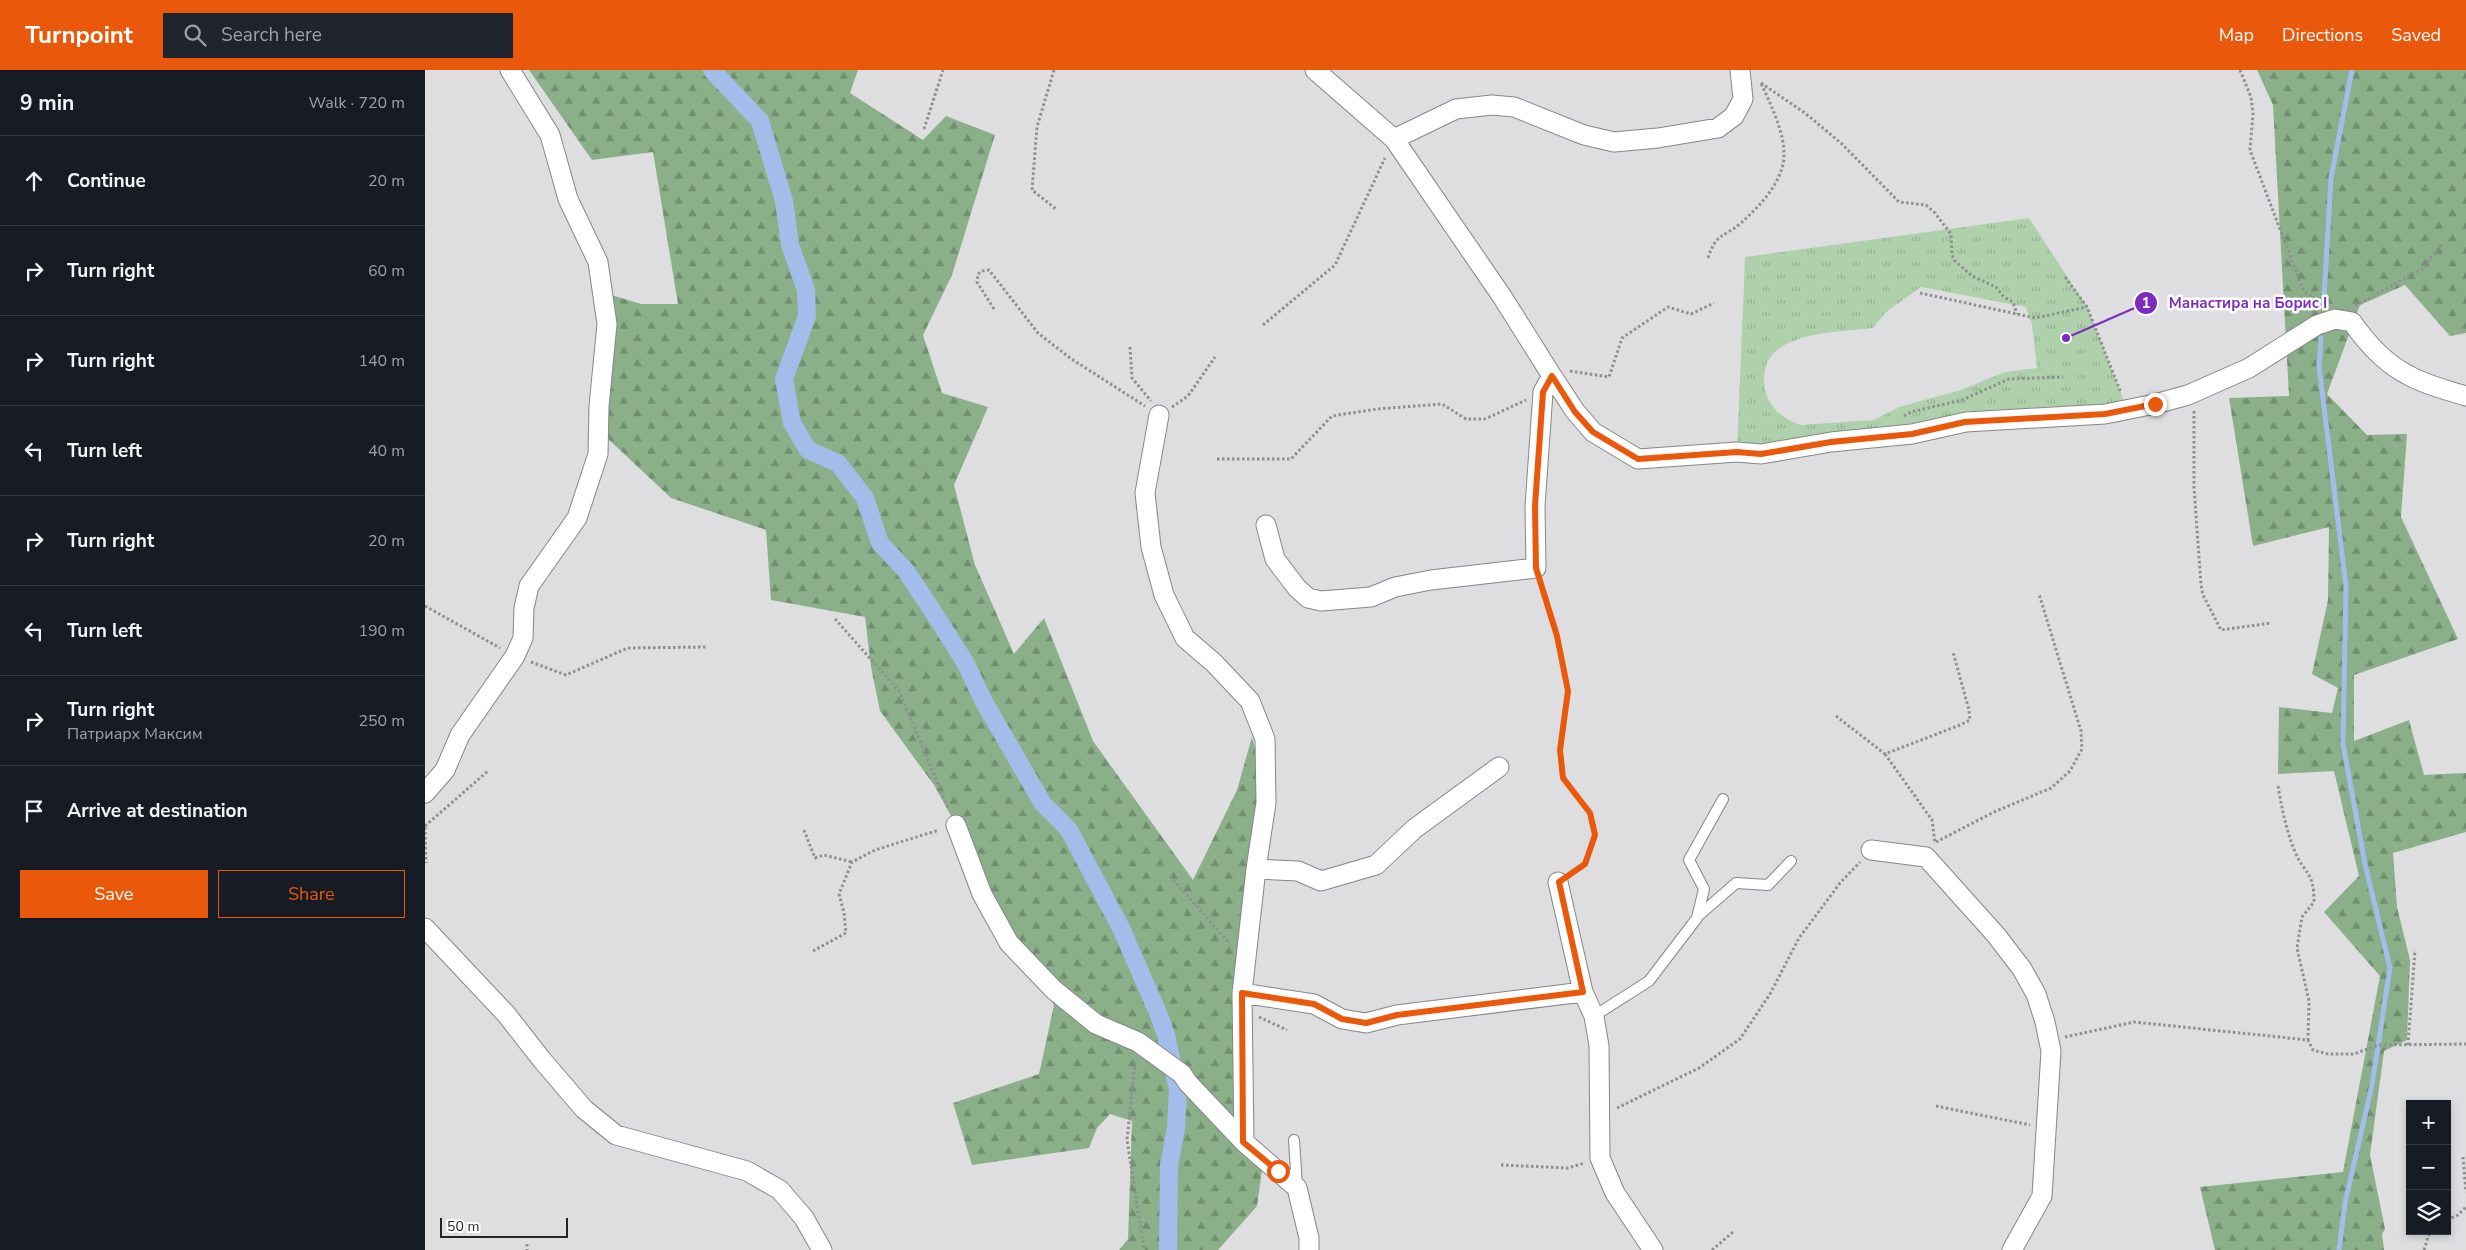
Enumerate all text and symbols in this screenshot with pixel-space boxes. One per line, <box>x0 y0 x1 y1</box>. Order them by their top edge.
search box <box>163 13 513 58</box>
text: Turnpoint <box>25 19 133 51</box>
icon: search <box>181 21 209 49</box>
text: Search here <box>221 22 322 48</box>
text: Map <box>2219 23 2254 47</box>
text: Directions <box>2282 23 2363 47</box>
text: Saved <box>2391 23 2441 47</box>
text: 9 min <box>20 89 74 117</box>
text: Walk · 720 m <box>309 92 405 114</box>
icon: ahead <box>20 167 48 195</box>
text: Continue <box>67 168 146 194</box>
text: 20 m <box>368 170 405 192</box>
icon: right <box>20 257 48 285</box>
text: Turn right <box>67 258 154 284</box>
text: 60 m <box>368 260 405 282</box>
callout: Манастира на Борис І <box>2134 288 2337 318</box>
text: 1 <box>2141 293 2151 313</box>
text: Манастира на Борис І <box>2169 293 2327 313</box>
icon: right <box>20 347 48 375</box>
text: Turn right <box>67 348 154 374</box>
text: 140 m <box>358 350 405 372</box>
route end <box>2144 393 2167 416</box>
icon: left <box>20 437 48 465</box>
text: Turn left <box>67 438 142 464</box>
text: 40 m <box>368 440 405 462</box>
icon: right <box>20 527 48 555</box>
text: Turn right <box>67 528 154 554</box>
text: 20 m <box>368 530 405 552</box>
icon: left <box>20 617 48 645</box>
text: Turn left <box>67 618 142 644</box>
text: 190 m <box>358 620 405 642</box>
text: Turn right <box>67 697 154 723</box>
icon: right <box>20 707 48 735</box>
text: 250 m <box>358 710 405 732</box>
text: Патриарх Максим <box>67 723 202 745</box>
icon: arrive <box>20 797 48 825</box>
text: Arrive at destination <box>67 798 248 824</box>
button: Save <box>20 870 208 918</box>
button: Share <box>218 870 405 918</box>
map controls <box>2406 1100 2451 1235</box>
button: + <box>2406 1100 2451 1145</box>
button: − <box>2406 1145 2451 1190</box>
route start <box>1267 1160 1290 1183</box>
button: layers <box>2406 1190 2451 1235</box>
scale bar <box>440 1215 567 1238</box>
text: 50 m <box>447 1217 479 1236</box>

